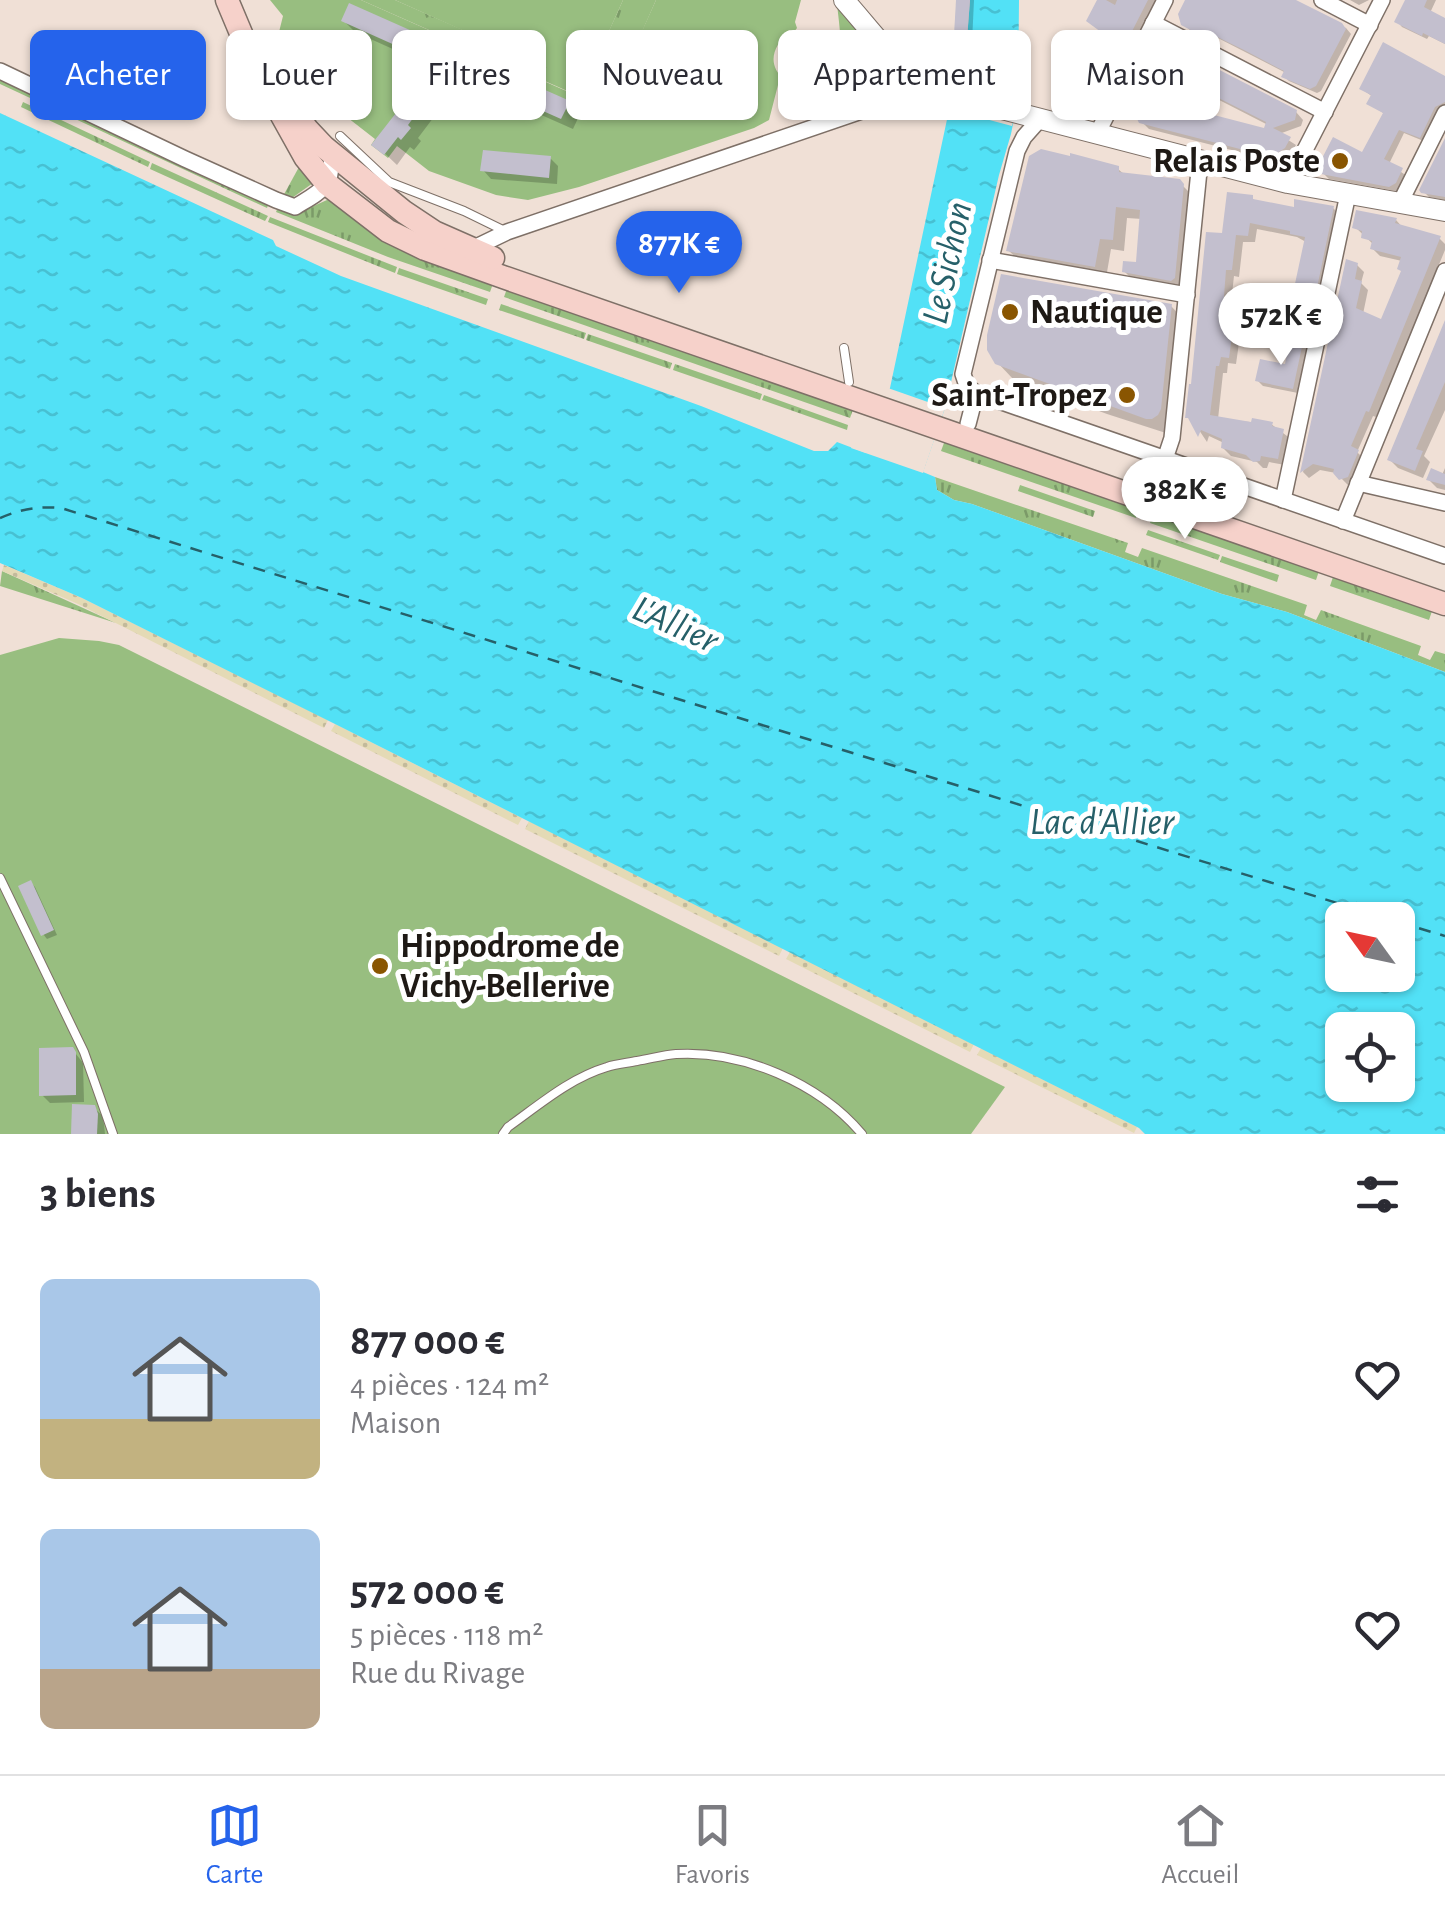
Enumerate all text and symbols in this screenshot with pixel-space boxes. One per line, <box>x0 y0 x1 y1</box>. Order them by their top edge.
chip: Acheter <box>30 30 206 120</box>
chip: Louer <box>226 30 372 120</box>
chip: Filtres <box>392 30 546 120</box>
chip: Nouveau <box>566 30 758 120</box>
chip: Appartement <box>778 30 1031 120</box>
chip: Maison <box>1051 30 1220 120</box>
place label: Relais Poste <box>1153 144 1320 179</box>
marker: Relais Poste <box>1329 150 1351 172</box>
water label: Le Sichon <box>917 198 979 328</box>
pin: 877K € <box>598 211 760 296</box>
text: 877K € <box>638 227 720 259</box>
pin: 572K € <box>1200 283 1362 368</box>
place label: Nautique <box>1030 295 1163 330</box>
text: 572K € <box>1240 299 1322 331</box>
marker: Nautique <box>999 301 1021 323</box>
place label: Saint-Tropez <box>931 378 1107 413</box>
marker: Saint-Tropez <box>1116 384 1138 406</box>
pin: 382K € <box>1104 457 1266 542</box>
text: 382K € <box>1143 473 1227 505</box>
water label: L'Allier <box>626 589 725 661</box>
water label: Lac d'Allier <box>1030 804 1176 842</box>
north arrow <box>1325 902 1415 992</box>
map controls <box>1325 902 1415 1102</box>
place label: Hippodrome de Vichy-Bellerive <box>400 929 620 1004</box>
marker: Hippodrome de Vichy-Bellerive <box>369 955 391 977</box>
button: locate <box>1325 1012 1415 1102</box>
icon: filters <box>1350 1167 1405 1222</box>
text: 3 biens <box>40 1173 156 1215</box>
icon: home <box>120 1319 240 1439</box>
text: 877 000 € <box>350 1320 505 1362</box>
icon: heart <box>1350 1352 1405 1407</box>
text: 4 pièces · 124 m² <box>350 1369 549 1401</box>
text: Maison <box>350 1407 441 1439</box>
icon: home <box>120 1569 240 1689</box>
text: 572 000 € <box>350 1570 504 1612</box>
icon: heart <box>1350 1602 1405 1657</box>
text: 5 pièces · 118 m² <box>350 1619 543 1651</box>
text: Rue du Rivage <box>350 1657 525 1689</box>
tab: Carte <box>206 1798 263 1892</box>
tab: Favoris <box>675 1798 750 1892</box>
tab: Accueil <box>1161 1798 1239 1892</box>

